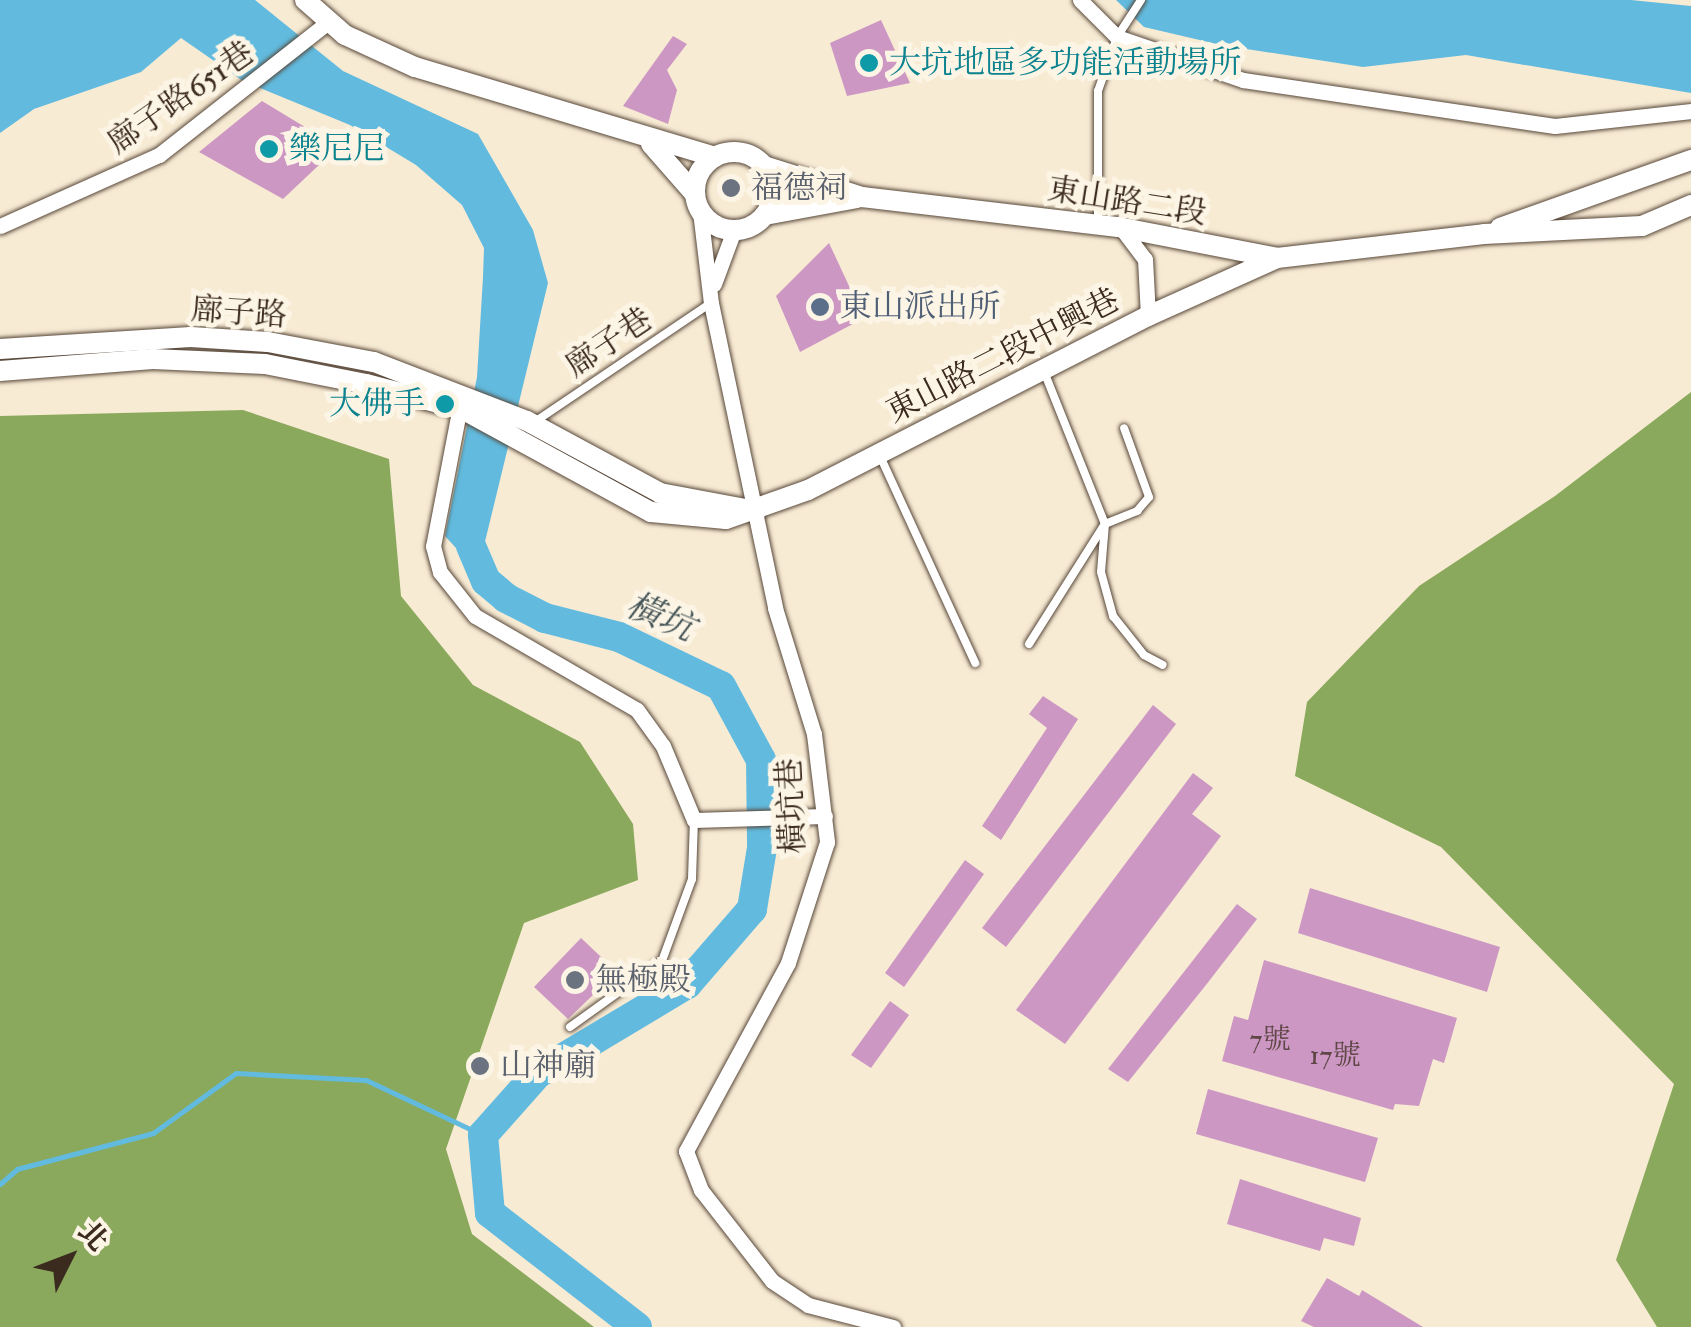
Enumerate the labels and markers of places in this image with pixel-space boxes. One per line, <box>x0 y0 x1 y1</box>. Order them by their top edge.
place label: 大坑地區多功能活動場所 <box>889 44 1241 82</box>
marker: 大坑地區多功能活動場所 <box>858 52 880 74</box>
place label: 樂尼尼 <box>289 130 385 168</box>
marker: 樂尼尼 <box>258 138 280 160</box>
place label: 福德祠 <box>751 169 847 207</box>
marker: 福德祠 <box>720 177 742 199</box>
place label: 東山派出所 <box>840 288 1000 326</box>
marker: 東山派出所 <box>809 296 831 318</box>
place label: 大佛手 <box>329 385 425 423</box>
marker: 大佛手 <box>434 393 456 415</box>
place label: 無極殿 <box>595 961 691 999</box>
marker: 無極殿 <box>564 969 586 991</box>
place label: 山神廟 <box>500 1047 596 1085</box>
marker: 山神廟 <box>469 1055 491 1077</box>

